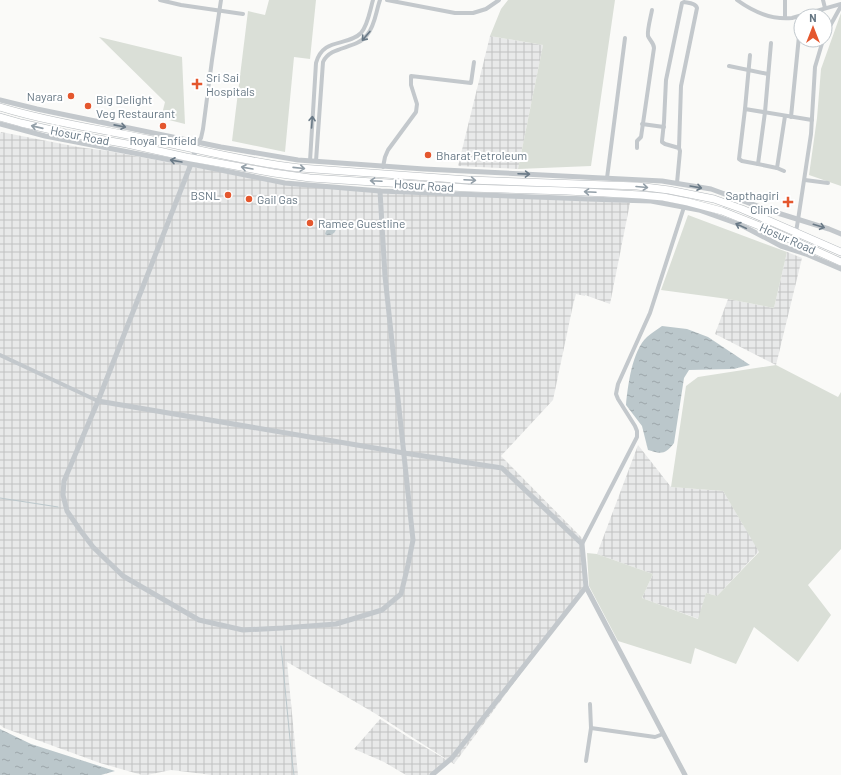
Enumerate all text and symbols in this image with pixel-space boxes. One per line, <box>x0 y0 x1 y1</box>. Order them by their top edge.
north arrow <box>793 8 833 48</box>
text: N <box>809 11 817 24</box>
one-way arrow <box>361 31 370 41</box>
place label: Sri Sai Hospitals <box>206 70 255 98</box>
marker: Sri Sai Hospitals <box>191 78 203 90</box>
place label: Nayara <box>27 89 63 103</box>
marker: Nayara <box>66 91 76 101</box>
place label: Big Delight Veg Restaurant <box>96 92 175 120</box>
marker: Big Delight Veg Restaurant <box>83 101 93 111</box>
one-way arrow <box>309 116 316 129</box>
marker: Royal Enfield <box>158 121 168 131</box>
one-way arrow <box>31 122 44 130</box>
street label: Hosur Road <box>49 122 111 148</box>
one-way arrow <box>113 122 126 130</box>
place label: Royal Enfield <box>129 133 197 147</box>
place label: Bharat Petroleum <box>436 148 527 162</box>
marker: Bharat Petroleum <box>423 150 433 160</box>
one-way arrow <box>170 157 183 165</box>
one-way arrow <box>241 164 254 172</box>
one-way arrow <box>292 164 305 172</box>
one-way arrow <box>517 171 530 178</box>
street label: Hosur Road <box>394 176 454 194</box>
one-way arrow <box>463 176 476 183</box>
one-way arrow <box>370 178 383 185</box>
one-way arrow <box>635 183 648 190</box>
one-way arrow <box>689 183 702 191</box>
place label: BSNL <box>191 188 220 202</box>
place label: Sapthagiri Clinic <box>725 188 779 216</box>
one-way arrow <box>584 189 597 196</box>
marker: BSNL <box>223 190 233 200</box>
place label: Gail Gas <box>257 192 298 206</box>
marker: Gail Gas <box>244 194 254 204</box>
marker: Sapthagiri Clinic <box>782 196 794 208</box>
place label: Ramee Guestline <box>318 216 405 230</box>
marker: Ramee Guestline <box>305 218 315 228</box>
street label: Hosur Road <box>758 219 818 257</box>
one-way arrow <box>736 222 748 229</box>
one-way arrow <box>813 223 826 230</box>

